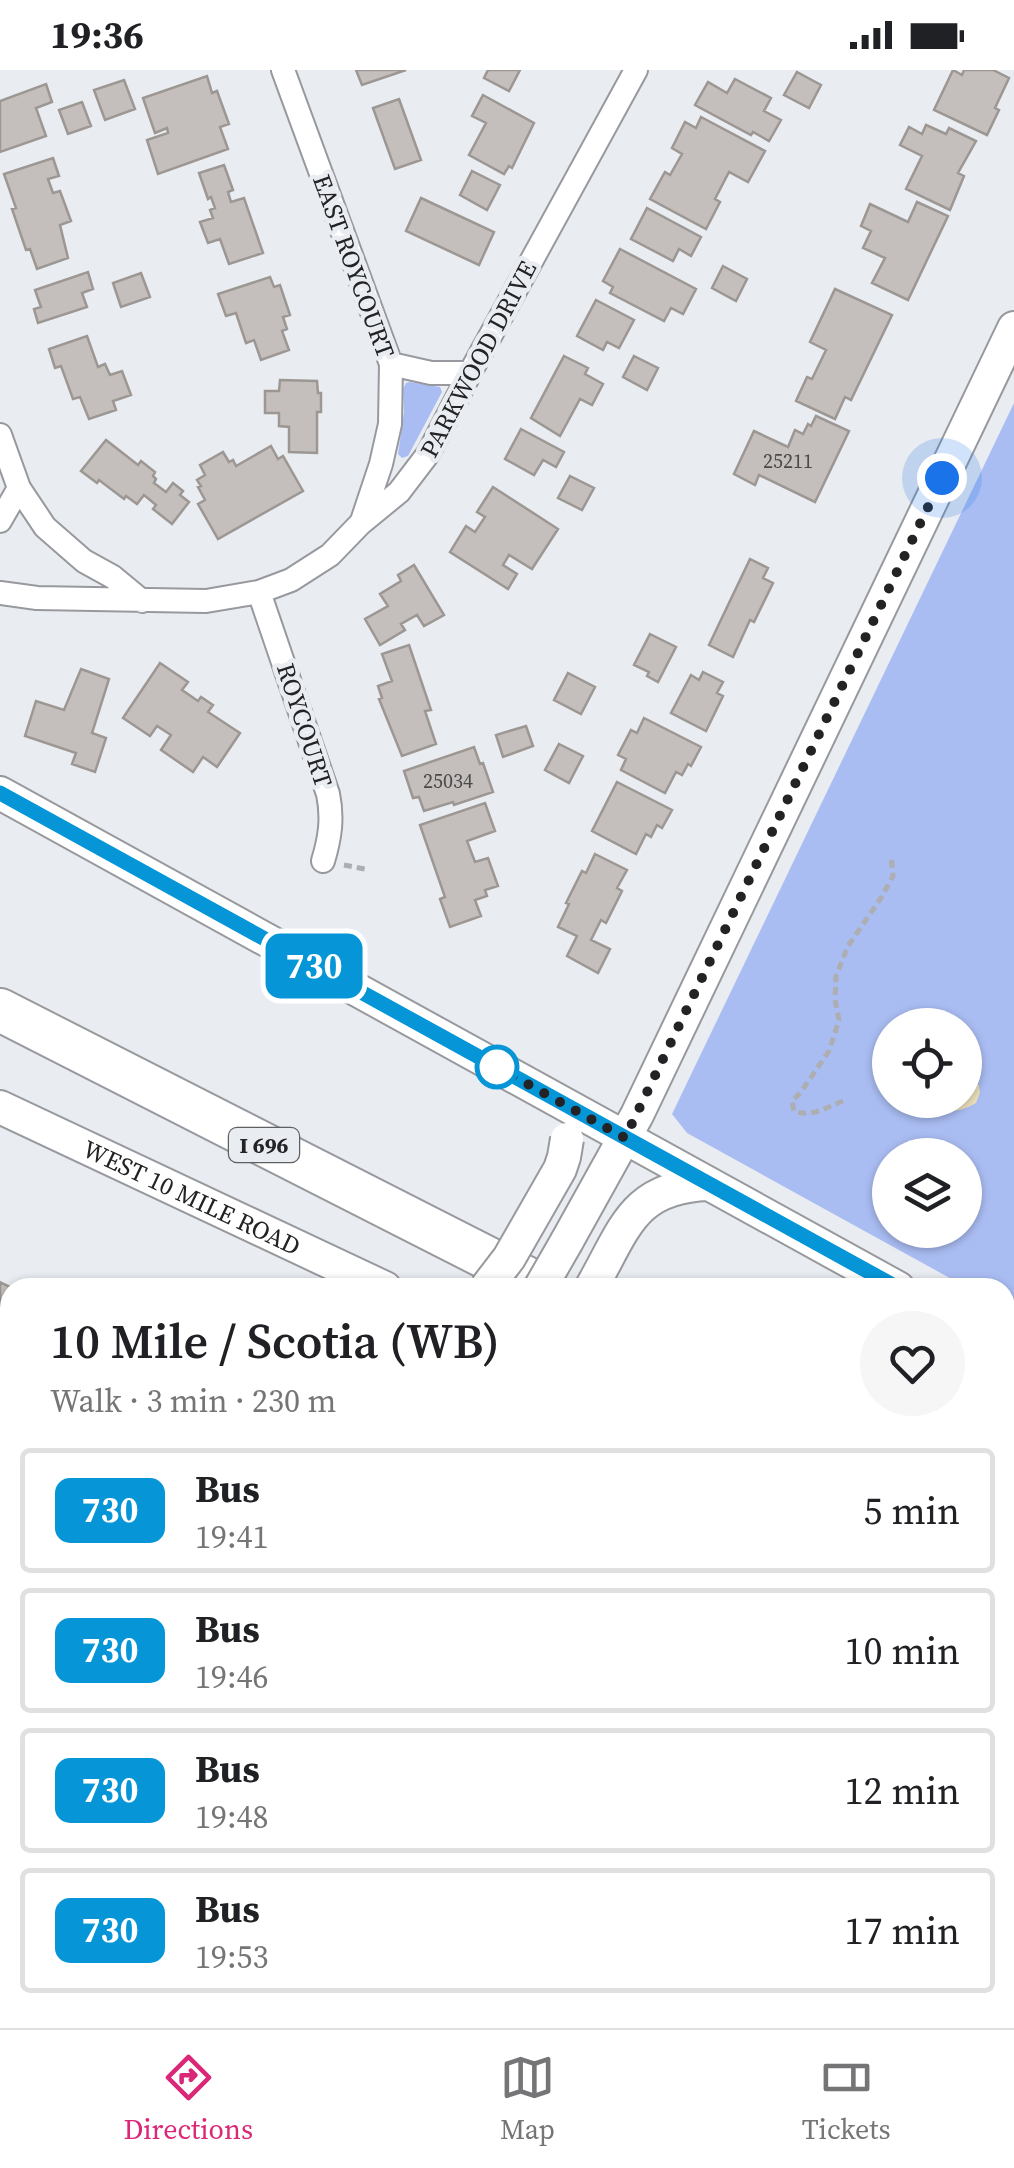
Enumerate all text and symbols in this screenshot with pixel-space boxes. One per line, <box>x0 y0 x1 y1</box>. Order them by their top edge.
text: 19:36 <box>50 9 144 61</box>
street label: EAST ROYCOURT <box>305 170 403 362</box>
street label: PARKWOOD DRIVE <box>412 255 544 463</box>
house number: 25211 <box>763 447 813 475</box>
your location <box>917 453 967 503</box>
street label: ROYCOURT <box>269 659 341 791</box>
house number: 25034 <box>423 767 473 795</box>
line badge: 730 <box>256 934 372 998</box>
text: 730 <box>286 942 342 990</box>
map controls <box>872 1008 982 1248</box>
button: locate <box>872 1008 982 1118</box>
unlabelled marker <box>476 1046 518 1088</box>
road number: I 696 <box>229 1128 299 1162</box>
street label: WEST 10 MILE ROAD <box>77 1131 306 1263</box>
button: layers <box>872 1138 982 1248</box>
text: 10 Mile / Scotia (WB) <box>50 1308 500 1374</box>
button: heart <box>860 1311 965 1416</box>
text: Walk · 3 min · 230 m <box>50 1379 336 1423</box>
text: Bus <box>195 1463 260 1515</box>
text: 5 min <box>864 1485 960 1537</box>
text: 730 <box>82 1486 138 1534</box>
text: 19:41 <box>195 1515 269 1559</box>
text: Bus <box>195 1603 260 1655</box>
text: 10 min <box>845 1625 960 1677</box>
text: 730 <box>82 1626 138 1674</box>
text: 19:46 <box>195 1655 269 1699</box>
text: Bus <box>195 1743 260 1795</box>
text: 12 min <box>845 1765 960 1817</box>
text: 730 <box>82 1766 138 1814</box>
text: 19:48 <box>195 1795 269 1839</box>
text: Bus <box>195 1883 260 1935</box>
text: 17 min <box>845 1905 960 1957</box>
text: 730 <box>82 1906 138 1954</box>
text: 19:53 <box>195 1935 269 1979</box>
tab: Directions <box>123 2050 253 2148</box>
tab: Map <box>500 2050 555 2148</box>
tab: Tickets <box>802 2050 891 2148</box>

